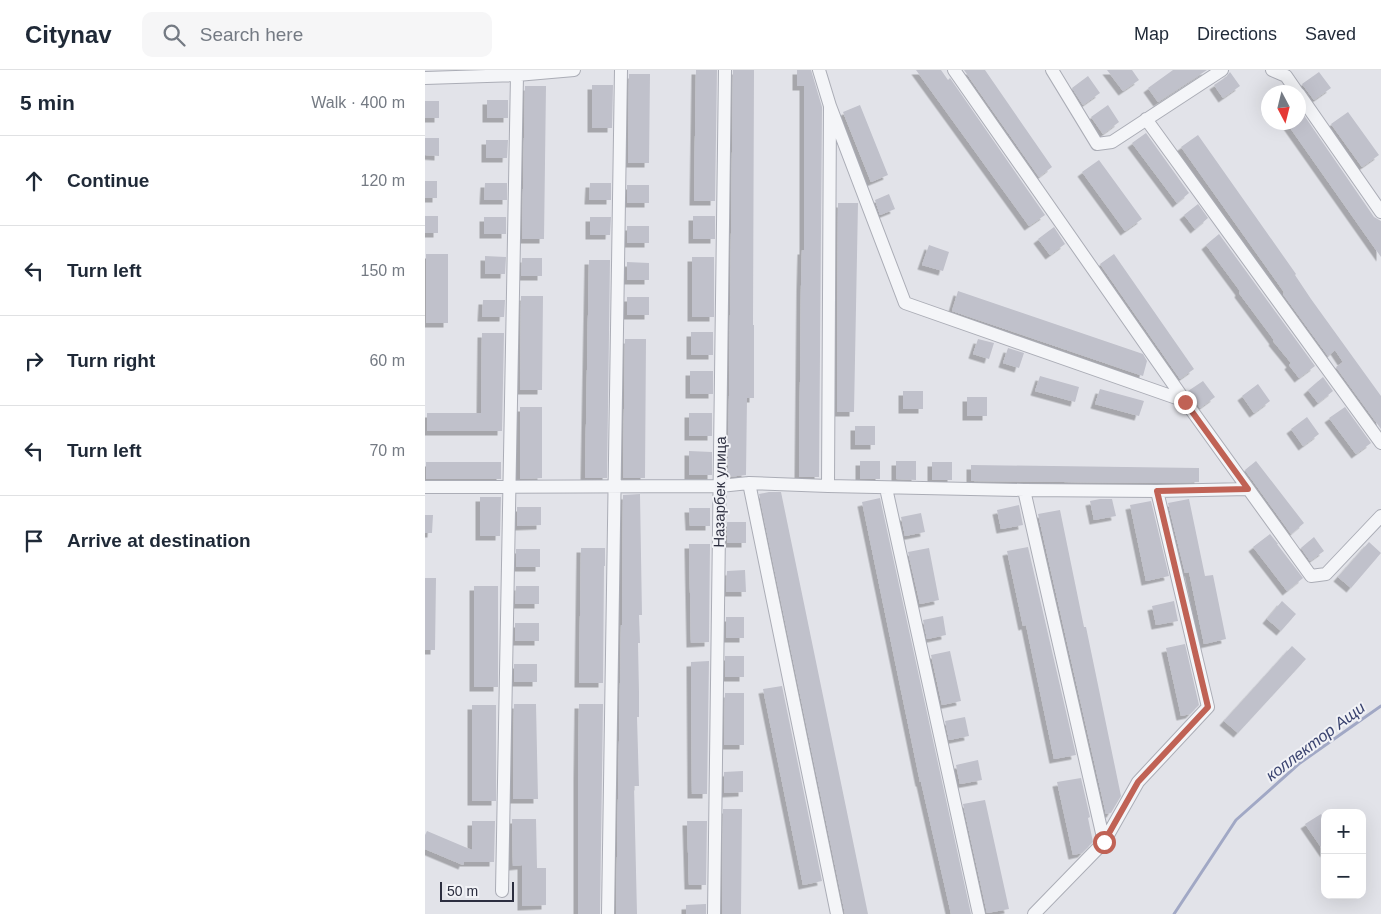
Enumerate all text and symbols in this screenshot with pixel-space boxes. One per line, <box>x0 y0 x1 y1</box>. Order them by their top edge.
search box <box>142 12 492 57</box>
text: Citynav <box>25 21 112 48</box>
icon: search <box>160 21 188 49</box>
text: Search here <box>200 24 303 45</box>
text: Map <box>1134 24 1169 44</box>
text: Directions <box>1197 24 1277 44</box>
text: Saved <box>1305 24 1356 44</box>
north arrow <box>1261 85 1306 130</box>
text: 5 min <box>20 91 75 114</box>
text: Walk · 400 m <box>311 94 405 111</box>
icon: ahead <box>20 167 48 195</box>
text: Continue <box>67 170 149 191</box>
text: 120 m <box>361 172 405 189</box>
icon: left <box>20 257 48 285</box>
text: Turn left <box>67 260 142 281</box>
text: 150 m <box>361 262 405 279</box>
icon: right <box>20 347 48 375</box>
text: Turn right <box>67 350 155 371</box>
text: 60 m <box>369 352 405 369</box>
route end <box>1174 391 1197 414</box>
street label: Назарбек улица <box>710 436 729 548</box>
icon: left <box>20 437 48 465</box>
text: Turn left <box>67 440 142 461</box>
text: 70 m <box>369 442 405 459</box>
icon: arrive <box>20 527 48 555</box>
text: Arrive at destination <box>67 530 251 551</box>
water label: коллектор Ащи <box>1263 699 1368 784</box>
map controls <box>1321 809 1366 899</box>
button: + <box>1321 809 1366 854</box>
route start <box>1093 831 1116 854</box>
button: − <box>1321 854 1366 899</box>
scale bar <box>440 879 514 902</box>
text: 50 m <box>447 883 478 899</box>

